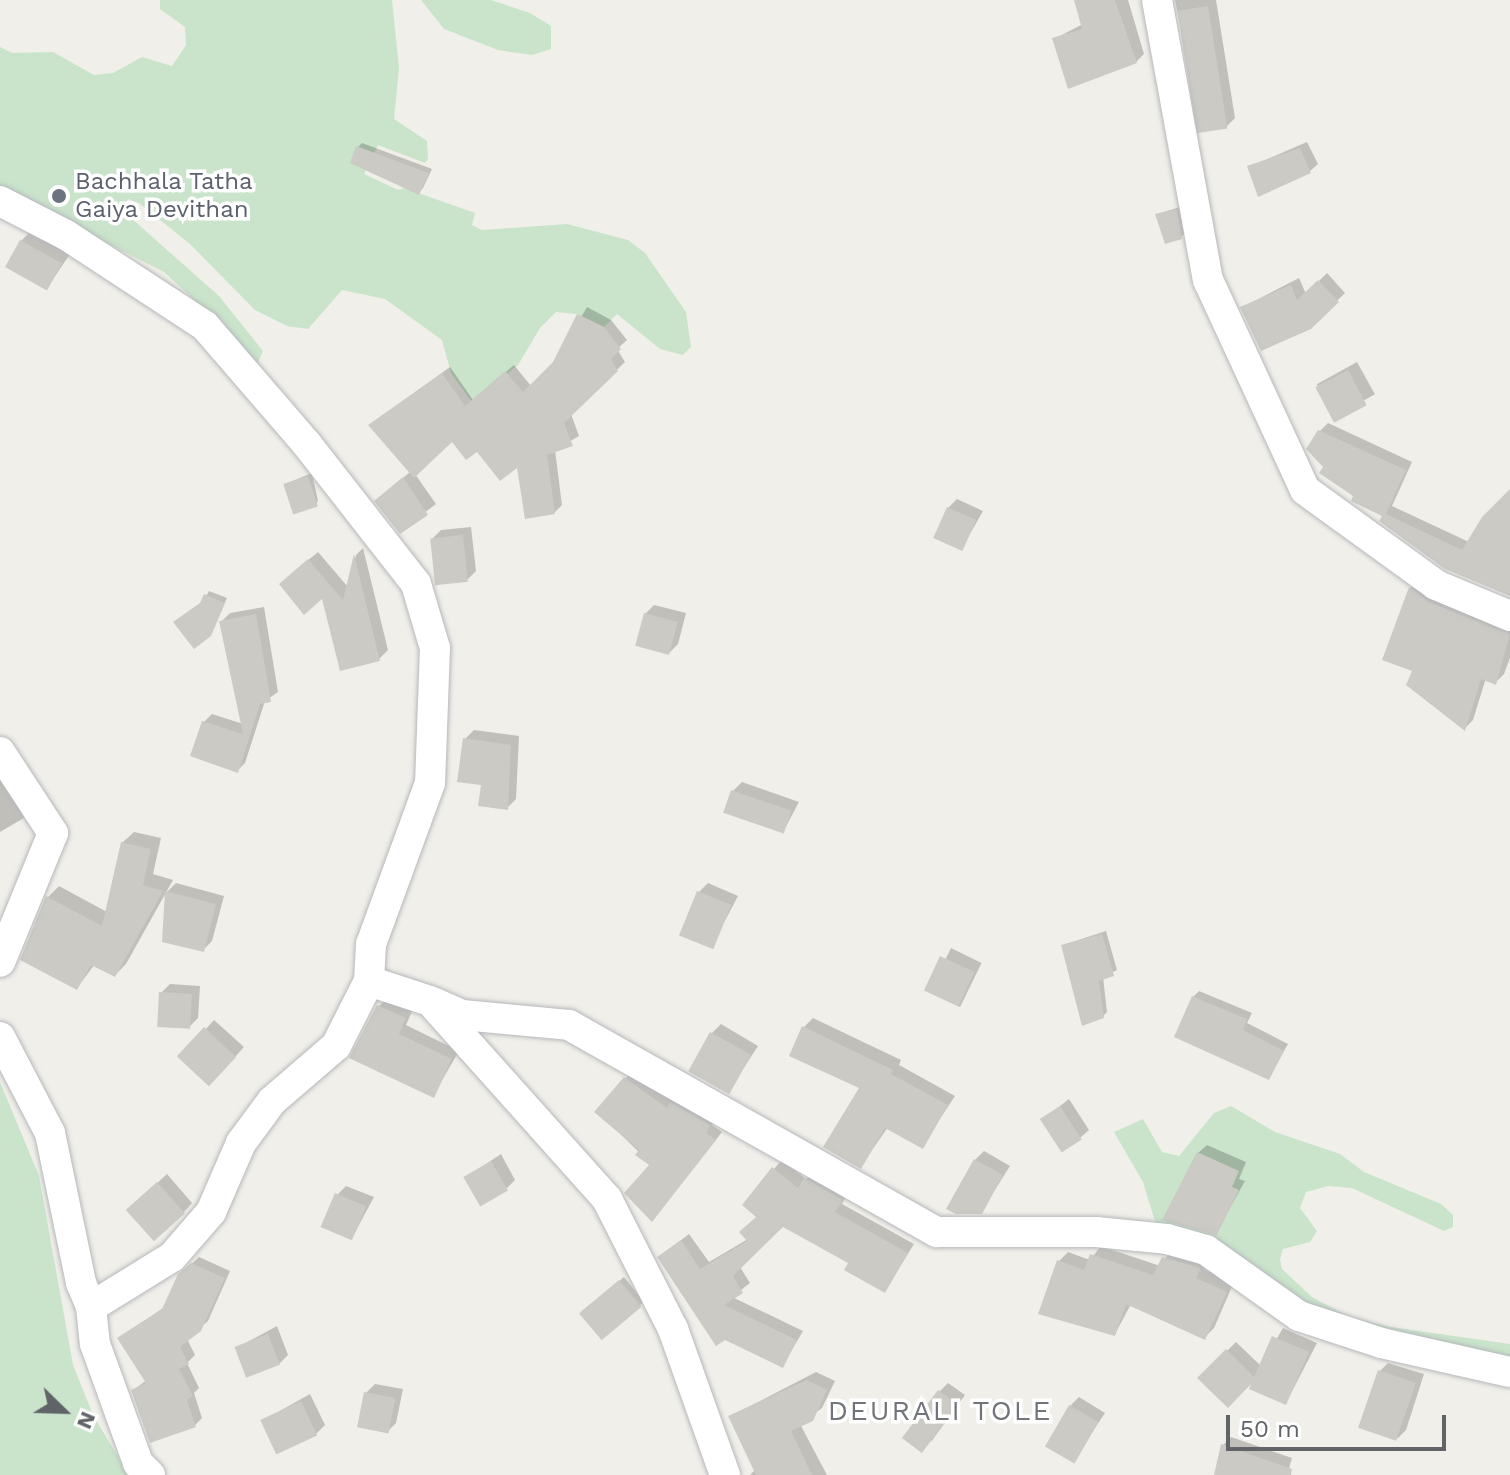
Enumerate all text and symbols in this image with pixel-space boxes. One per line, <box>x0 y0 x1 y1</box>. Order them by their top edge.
place label: Bachhala Tatha Gaiya Devithan <box>75 168 254 224</box>
marker: Bachhala Tatha Gaiya Devithan <box>50 187 68 205</box>
north arrow <box>24 1371 104 1451</box>
district label: DEURALI TOLE <box>827 1394 1053 1428</box>
scale bar <box>1230 1399 1450 1449</box>
text: N <box>72 1408 101 1433</box>
text: 50 m <box>1240 1415 1300 1443</box>

